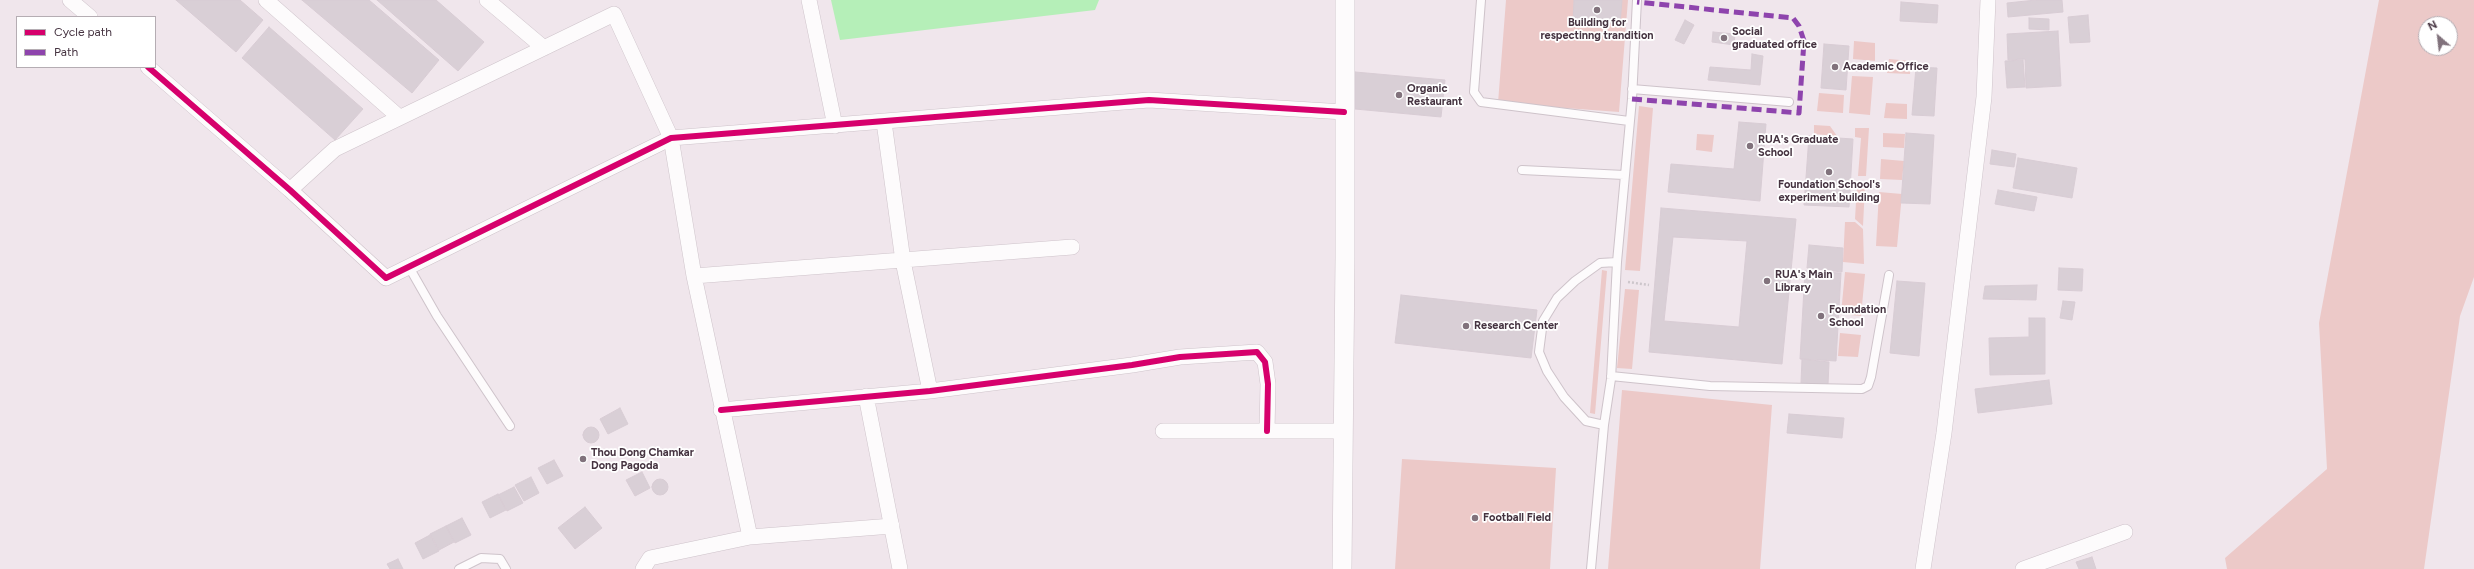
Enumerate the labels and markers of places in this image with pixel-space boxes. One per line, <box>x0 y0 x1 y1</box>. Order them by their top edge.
marker: Building for respectinng trandition <box>1592 5 1602 15</box>
place label: Building for respectinng trandition <box>1540 16 1654 42</box>
place label: Social graduated office <box>1732 25 1817 51</box>
marker: Social graduated office <box>1719 33 1729 43</box>
place label: Academic Office <box>1843 60 1929 74</box>
marker: Academic Office <box>1830 62 1840 72</box>
place label: Organic Restaurant <box>1407 82 1462 108</box>
marker: Organic Restaurant <box>1394 90 1404 100</box>
place label: RUA's Graduate School <box>1758 133 1838 159</box>
marker: RUA's Graduate School <box>1745 141 1755 151</box>
marker: Foundation School's experiment building <box>1824 167 1834 177</box>
place label: Foundation School's experiment building <box>1778 178 1880 204</box>
place label: RUA's Main Library <box>1775 268 1833 294</box>
marker: RUA's Main Library <box>1762 276 1772 286</box>
place label: Foundation School <box>1829 303 1886 329</box>
marker: Foundation School <box>1816 311 1826 321</box>
place label: Research Center <box>1474 319 1558 333</box>
marker: Research Center <box>1461 321 1471 331</box>
place label: Thou Dong Chamkar Dong Pagoda <box>591 446 694 472</box>
marker: Thou Dong Chamkar Dong Pagoda <box>578 454 588 464</box>
place label: Football Field <box>1483 511 1551 525</box>
marker: Football Field <box>1470 513 1480 523</box>

